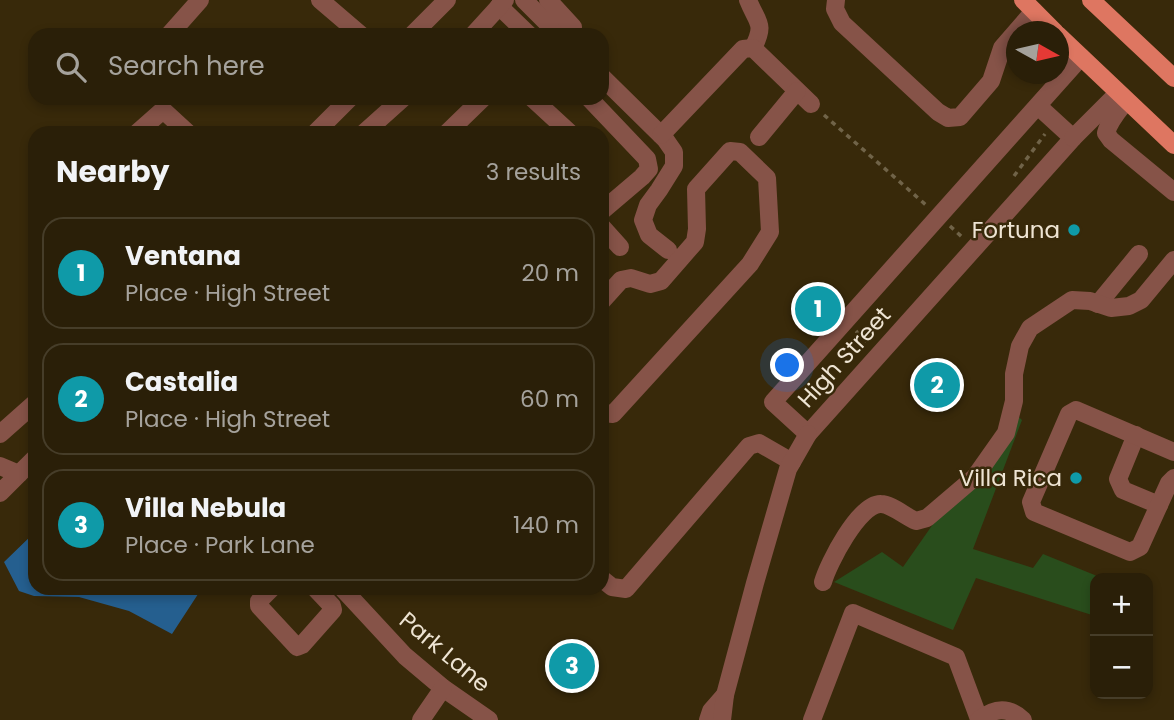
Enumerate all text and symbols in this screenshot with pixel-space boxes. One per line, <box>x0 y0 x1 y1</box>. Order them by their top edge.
north arrow <box>1006 21 1069 84</box>
search box <box>28 28 609 105</box>
icon: search <box>52 48 90 86</box>
text: Search here <box>108 48 265 84</box>
text: Nearby <box>56 150 170 193</box>
text: 3 results <box>486 156 581 188</box>
place label: Fortuna <box>972 214 1060 246</box>
marker: Fortuna <box>1066 222 1082 238</box>
text: Ventana <box>125 238 241 274</box>
text: 1 <box>77 257 85 289</box>
text: 20 m <box>521 257 579 289</box>
text: Place · High Street <box>125 277 330 309</box>
pin: 1 <box>795 283 841 335</box>
street label: High Street <box>790 300 898 414</box>
your location <box>770 348 804 382</box>
pin: 2 <box>914 359 960 411</box>
text: Castalia <box>125 364 238 400</box>
text: 2 <box>74 383 88 415</box>
text: 60 m <box>520 383 579 415</box>
text: Place · High Street <box>125 403 330 435</box>
place label: Villa Rica <box>959 462 1062 494</box>
marker: Villa Rica <box>1068 470 1084 486</box>
text: Villa Nebula <box>125 490 286 526</box>
text: 3 <box>74 509 88 541</box>
text: 140 m <box>513 509 579 541</box>
text: Place · Park Lane <box>125 529 315 561</box>
map controls <box>1090 573 1153 699</box>
button: + <box>1090 573 1153 636</box>
street label: Park Lane <box>393 604 497 700</box>
button: − <box>1090 636 1153 699</box>
pin: 3 <box>549 640 595 692</box>

